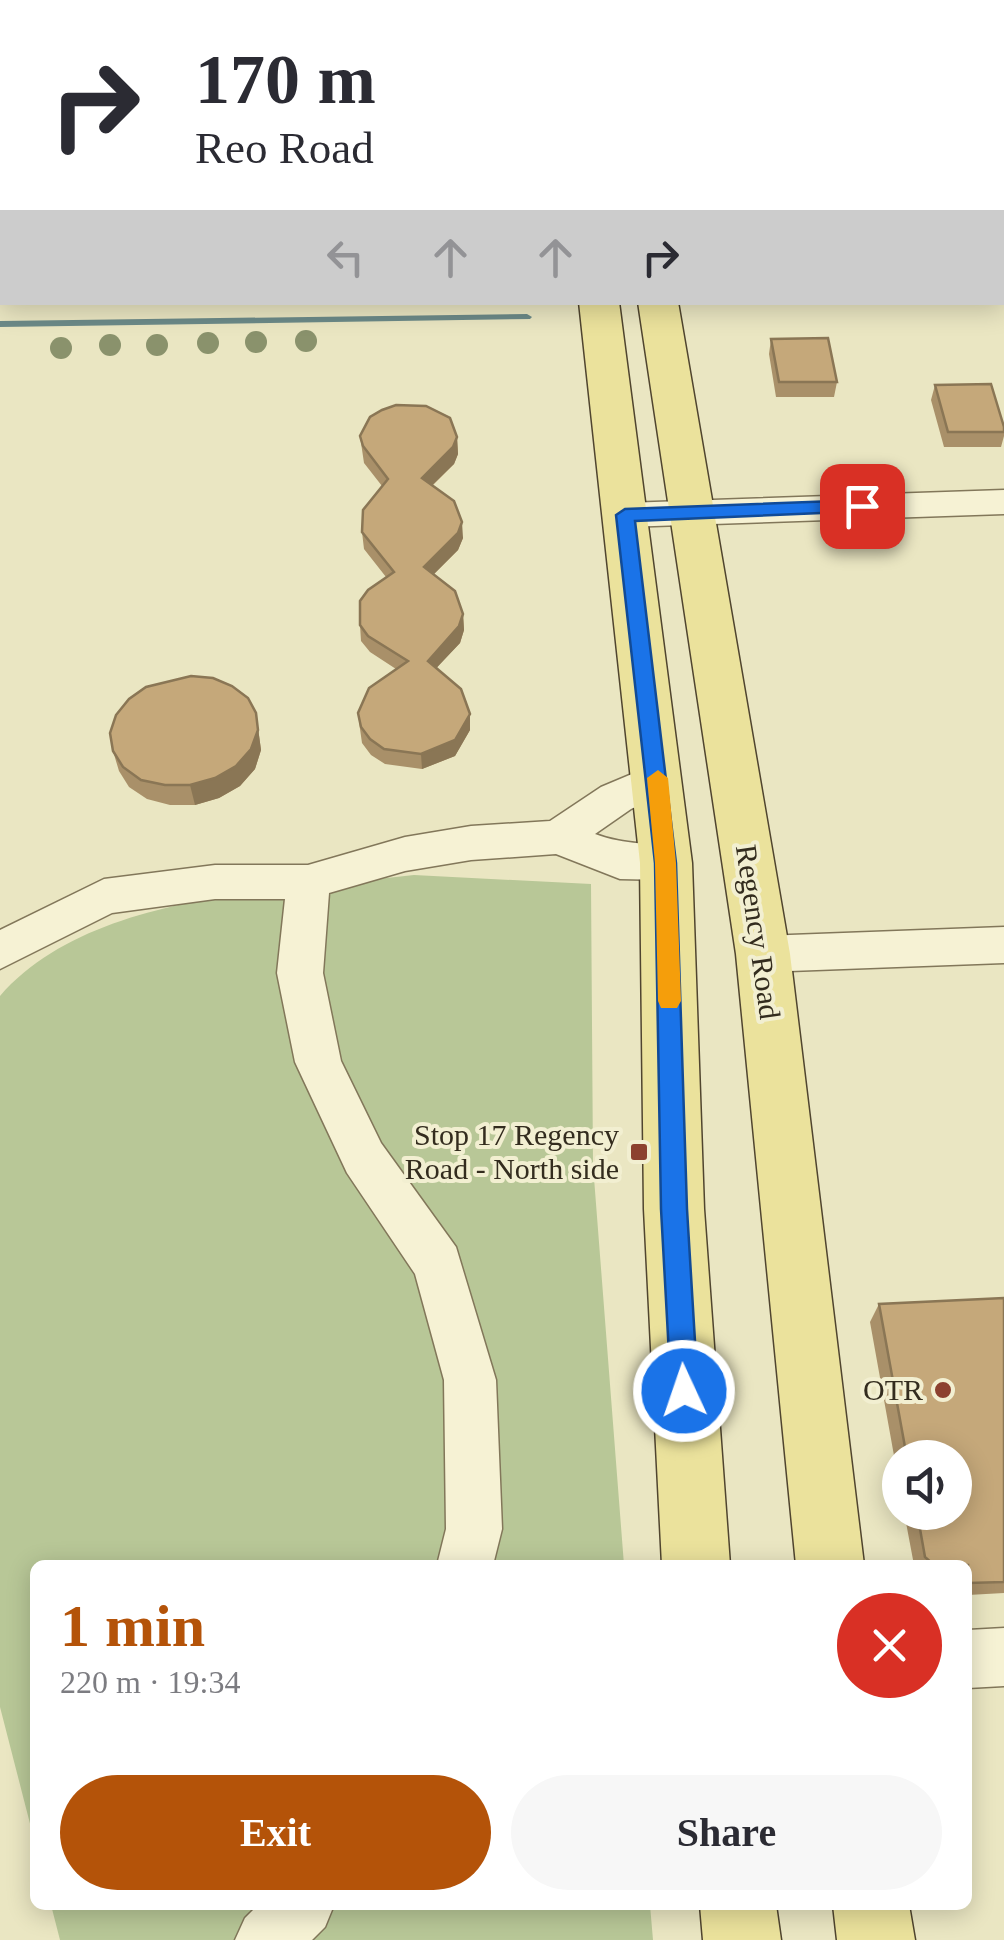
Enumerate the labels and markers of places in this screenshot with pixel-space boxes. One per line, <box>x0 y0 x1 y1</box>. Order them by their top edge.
pin <box>820 464 905 549</box>
place label: Stop 17 Regency Road - North side <box>405 1118 619 1185</box>
marker: Stop 17 Regency Road - North side <box>628 1141 650 1163</box>
place label: OTR <box>863 1373 923 1406</box>
marker: OTR <box>932 1379 954 1401</box>

